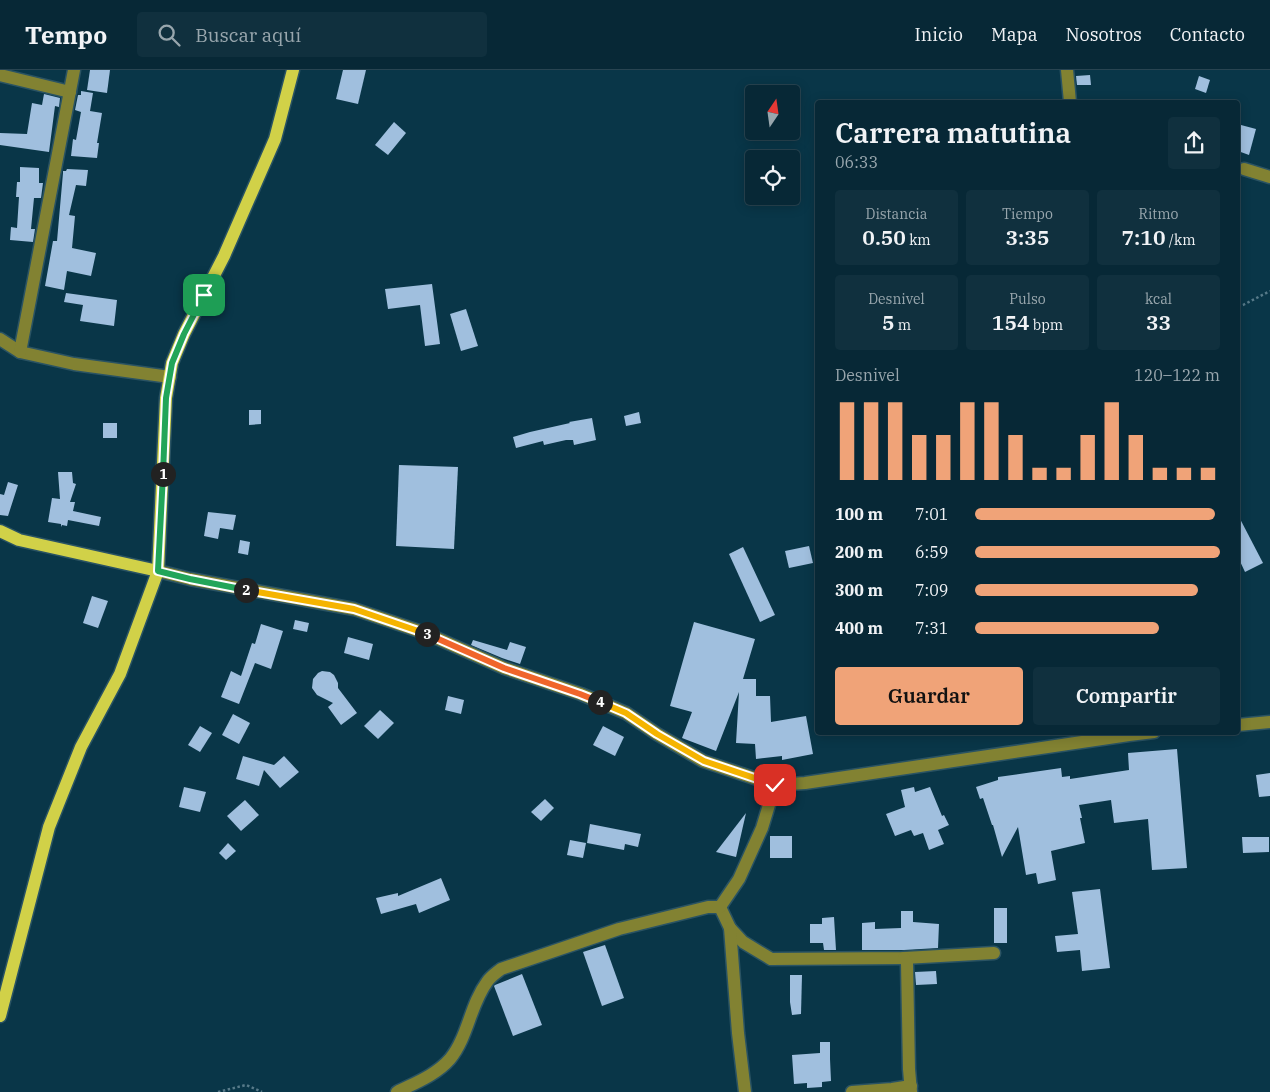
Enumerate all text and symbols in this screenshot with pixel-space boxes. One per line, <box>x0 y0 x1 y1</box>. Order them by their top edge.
search box <box>137 12 487 57</box>
text: Tempo <box>25 19 107 51</box>
icon: search <box>155 21 183 49</box>
text: Buscar aquí <box>195 23 301 47</box>
text: Inicio <box>915 23 963 46</box>
text: Mapa <box>991 23 1038 46</box>
text: Nosotros <box>1066 23 1142 46</box>
text: Contacto <box>1170 23 1245 46</box>
north arrow <box>745 85 800 140</box>
map controls <box>745 85 800 205</box>
text: Carrera matutina <box>835 114 1071 151</box>
button: share <box>1168 117 1220 169</box>
button: locate <box>745 150 800 205</box>
text: 06:33 <box>835 152 878 172</box>
text: Distancia <box>866 205 927 223</box>
text: Tiempo <box>1002 205 1053 223</box>
text: Ritmo <box>1139 205 1179 223</box>
text: 0.50 <box>862 223 906 251</box>
text: 3:35 <box>1005 223 1050 251</box>
text: 7:10 <box>1122 223 1166 251</box>
text: km <box>906 231 931 249</box>
text: /km <box>1166 231 1195 249</box>
pin <box>183 274 225 316</box>
icon: arrive <box>190 281 218 309</box>
text: Desnivel <box>868 290 925 308</box>
text: Pulso <box>1009 290 1046 308</box>
text: kcal <box>1145 290 1172 308</box>
text: 5 <box>882 308 895 336</box>
text: 154 <box>992 308 1030 336</box>
text: 33 <box>1146 308 1171 336</box>
text: m <box>895 316 911 334</box>
text: bpm <box>1030 316 1063 334</box>
text: Desnivel <box>835 365 900 385</box>
text: 120–122 m <box>1134 365 1220 385</box>
pin: 1 <box>150 462 176 486</box>
text: 1 <box>159 465 168 483</box>
text: 100 m <box>835 504 883 524</box>
text: 7:01 <box>915 504 948 524</box>
text: 200 m <box>835 542 883 562</box>
text: 6:59 <box>915 542 948 562</box>
pin: 2 <box>234 578 258 602</box>
text: 300 m <box>835 580 883 600</box>
text: 7:09 <box>915 580 948 600</box>
text: 2 <box>242 581 251 599</box>
text: 400 m <box>835 618 883 638</box>
text: 7:31 <box>915 618 948 638</box>
pin: 3 <box>414 622 440 646</box>
text: 3 <box>423 625 432 643</box>
button: Guardar <box>835 667 1023 725</box>
button: Compartir <box>1033 667 1220 725</box>
pin: 4 <box>588 690 612 714</box>
text: 4 <box>596 693 605 711</box>
pin <box>754 764 796 806</box>
icon: check <box>761 771 789 799</box>

